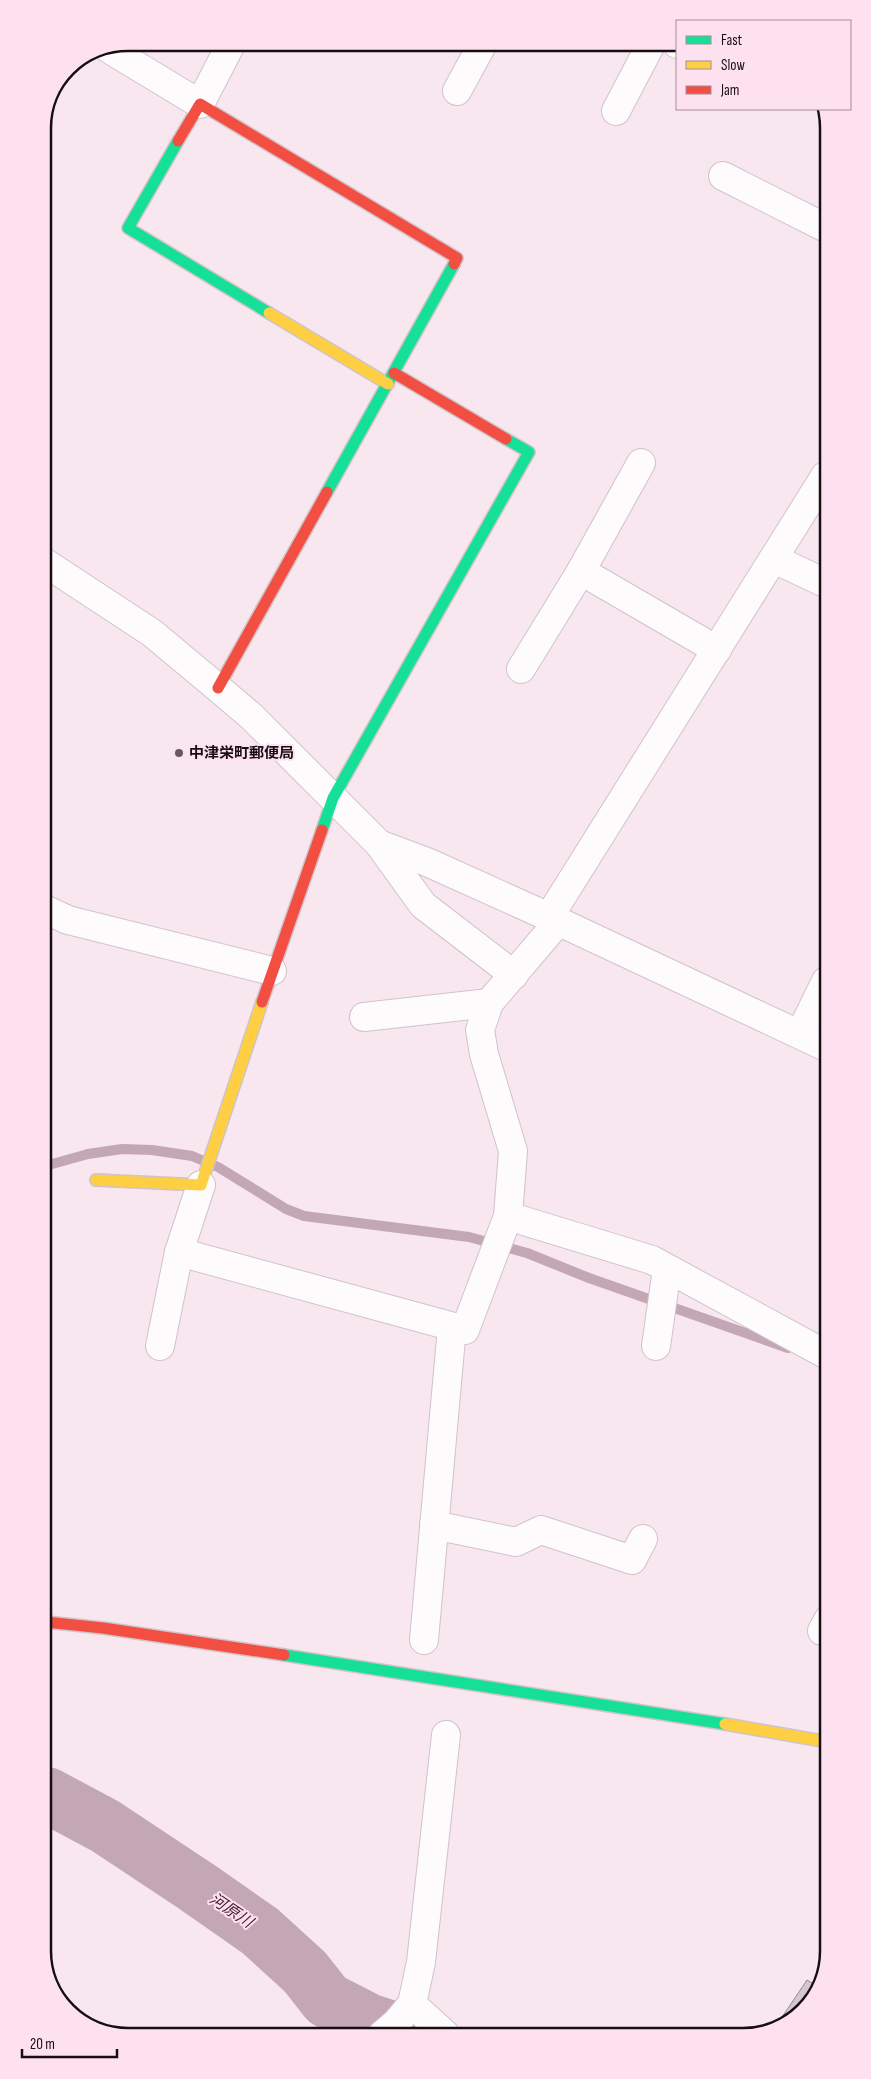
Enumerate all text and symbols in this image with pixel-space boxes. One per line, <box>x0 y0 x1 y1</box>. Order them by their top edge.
legend <box>676 20 851 110</box>
text: Fast <box>721 31 743 50</box>
text: Slow <box>721 56 745 75</box>
text: Jam <box>720 81 739 100</box>
place label: 中津栄町郵便局 <box>189 744 294 763</box>
marker: 中津栄町郵便局 <box>173 747 185 759</box>
water label: 河原川 <box>206 1890 258 1933</box>
scale bar <box>22 2026 118 2058</box>
text: 20 m <box>30 2035 55 2054</box>

